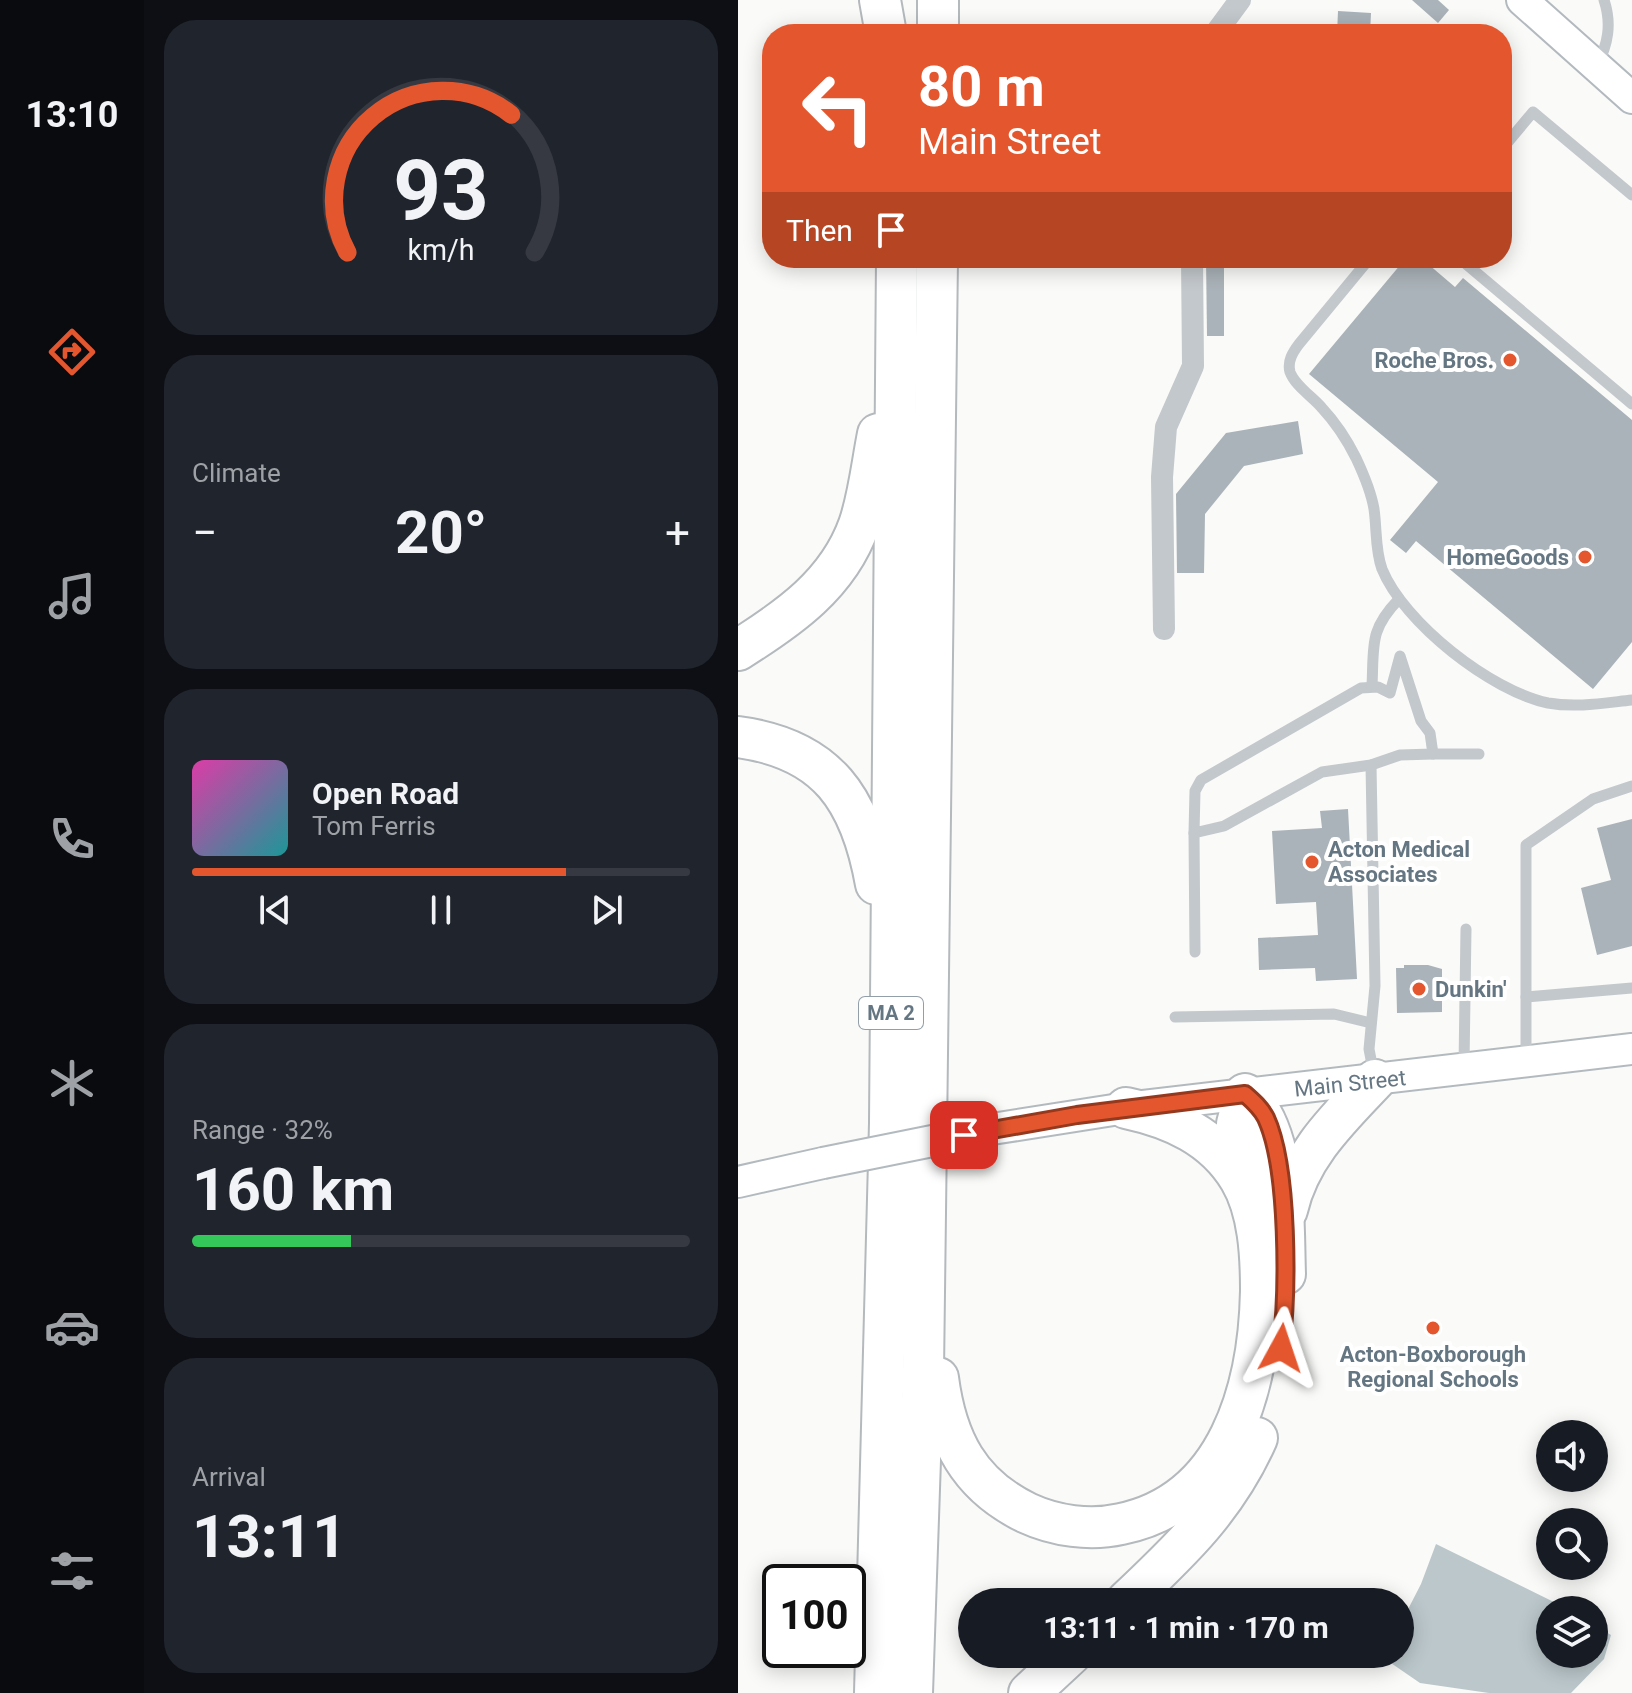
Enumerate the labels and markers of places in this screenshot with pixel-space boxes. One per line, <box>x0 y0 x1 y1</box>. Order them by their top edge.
place label: Roche Bros. <box>1374 348 1494 373</box>
marker: Roche Bros. <box>1501 351 1519 369</box>
place label: HomeGoods <box>1447 545 1569 570</box>
marker: HomeGoods <box>1576 548 1594 566</box>
place label: Acton Medical Associates <box>1328 837 1470 887</box>
marker: Acton Medical Associates <box>1303 853 1321 871</box>
place label: Dunkin' <box>1435 977 1506 1002</box>
marker: Dunkin' <box>1410 980 1428 998</box>
pin <box>930 1101 998 1169</box>
marker: Acton-Boxborough Regional Schools <box>1424 1319 1442 1337</box>
place label: Acton-Boxborough Regional Schools <box>1340 1342 1526 1392</box>

